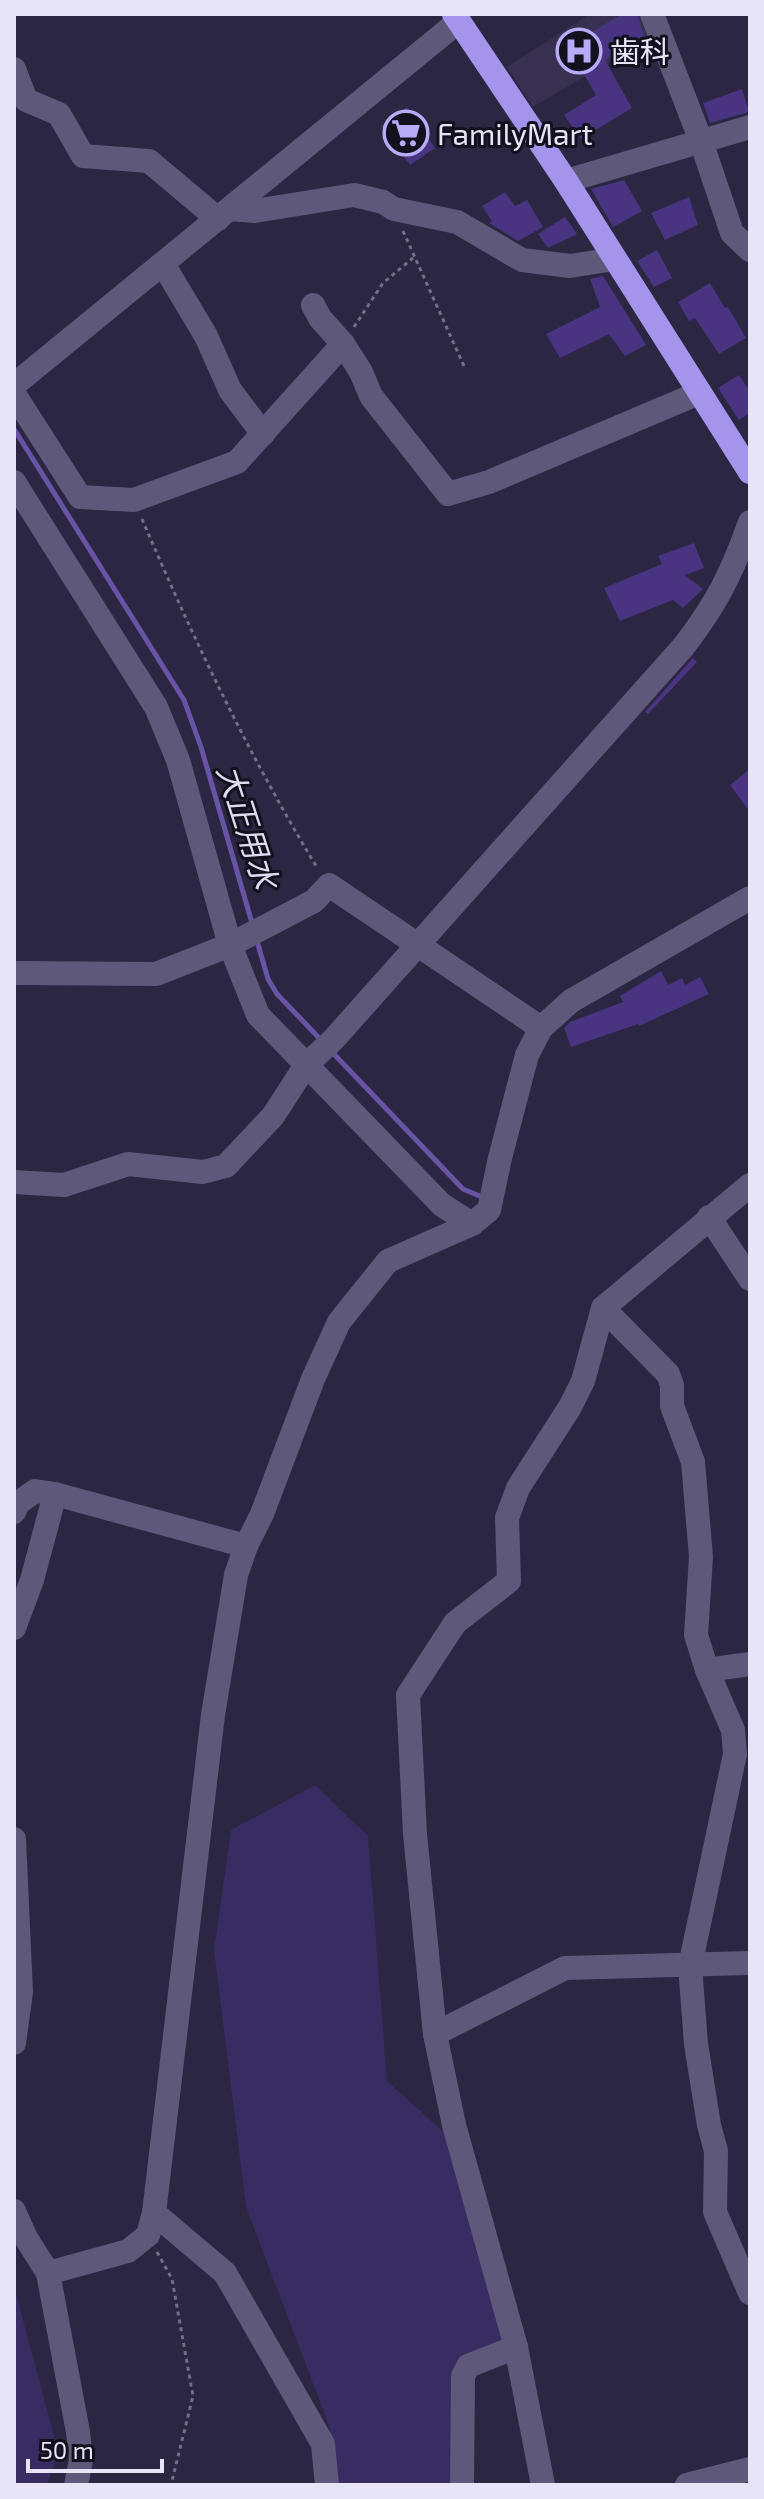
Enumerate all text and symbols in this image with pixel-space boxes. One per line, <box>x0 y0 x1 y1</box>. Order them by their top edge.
hospital icon: 歯科 <box>555 27 603 75</box>
place label: 歯科 <box>610 33 670 69</box>
supermarket icon: FamilyMart <box>382 109 430 157</box>
place label: FamilyMart <box>437 115 593 151</box>
water label: 大正用水 <box>211 759 288 896</box>
scale bar <box>28 2423 162 2473</box>
text: 50 m <box>40 2435 94 2464</box>

